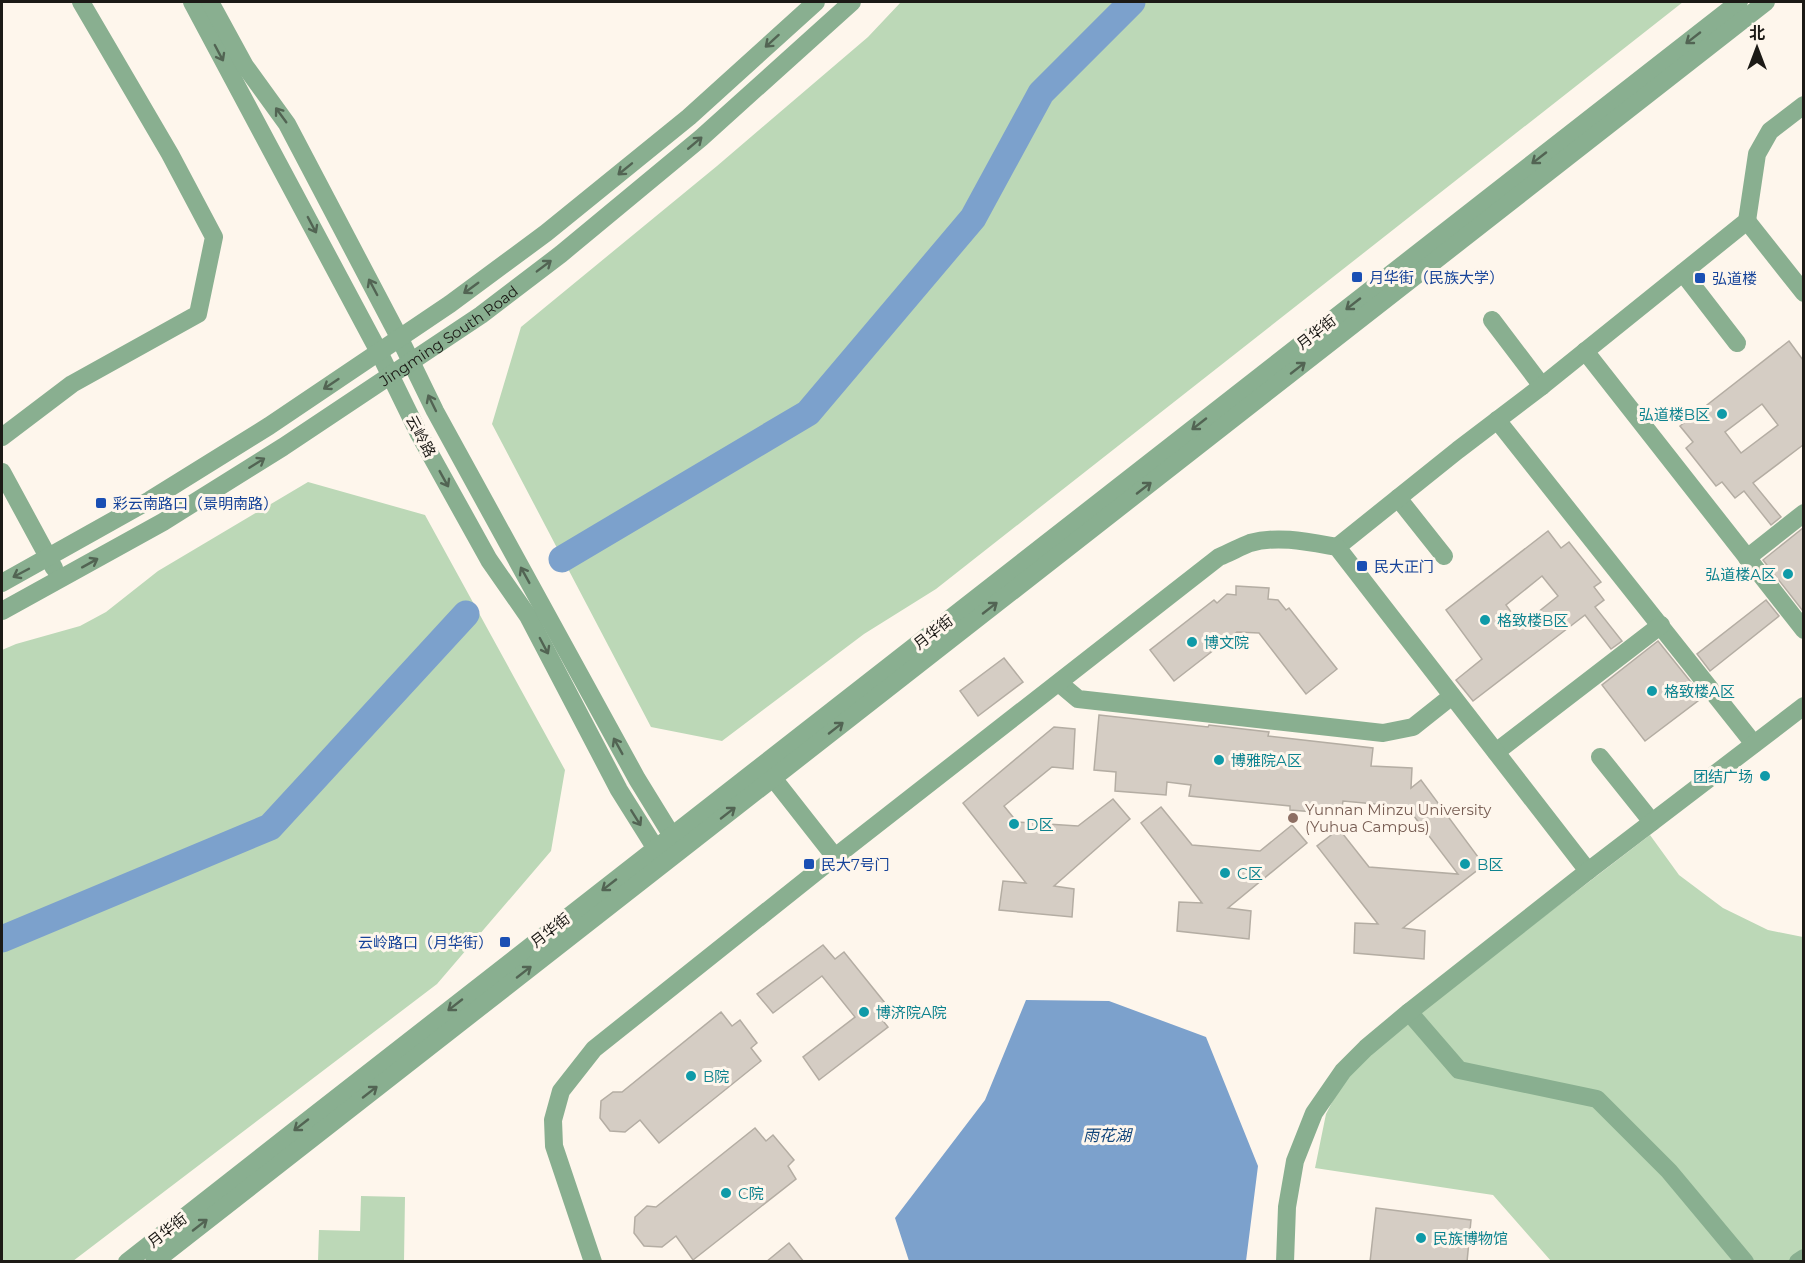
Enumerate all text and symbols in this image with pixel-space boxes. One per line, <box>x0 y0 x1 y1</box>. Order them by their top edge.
north arrow <box>1727 18 1787 78</box>
text: 北 <box>1749 24 1765 43</box>
one-way arrow <box>1685 31 1701 44</box>
one-way arrow <box>765 34 780 48</box>
one-way arrow <box>214 44 225 62</box>
one-way arrow <box>275 108 287 124</box>
one-way arrow <box>687 136 703 149</box>
one-way arrow <box>1532 151 1548 164</box>
one-way arrow <box>617 162 633 175</box>
one-way arrow <box>307 215 318 233</box>
one-way arrow <box>536 260 552 273</box>
place label: 月华街（民族大学） <box>1369 268 1504 287</box>
place label: 弘道楼 <box>1712 269 1757 288</box>
marker: 月华街（民族大学） <box>1350 270 1364 284</box>
marker: 弘道楼 <box>1693 271 1707 285</box>
one-way arrow <box>367 279 378 297</box>
street label: Jingming South Road <box>374 281 522 390</box>
one-way arrow <box>464 282 480 295</box>
one-way arrow <box>1345 297 1361 310</box>
street label: 月华街 <box>1292 311 1340 353</box>
one-way arrow <box>1289 362 1305 375</box>
one-way arrow <box>323 378 339 390</box>
one-way arrow <box>425 395 437 413</box>
place label: 弘道楼B区 <box>1639 405 1710 424</box>
marker: 弘道楼B区 <box>1715 407 1729 421</box>
street label: 云岭路 <box>402 412 440 460</box>
one-way arrow <box>1191 417 1207 430</box>
one-way arrow <box>248 456 265 468</box>
one-way arrow <box>438 470 450 487</box>
one-way arrow <box>1136 482 1152 495</box>
place label: 彩云南路口（景明南路） <box>113 494 278 513</box>
marker: 彩云南路口（景明南路） <box>94 496 108 510</box>
one-way arrow <box>81 557 98 569</box>
place label: 民大正门 <box>1374 557 1434 576</box>
marker: 民大正门 <box>1355 559 1369 573</box>
place label: 弘道楼A区 <box>1705 565 1776 584</box>
one-way arrow <box>519 566 530 584</box>
marker: 弘道楼A区 <box>1781 567 1795 581</box>
one-way arrow <box>12 568 30 579</box>
one-way arrow <box>982 602 998 615</box>
street label: 月华街 <box>909 611 957 653</box>
place label: 格致楼B区 <box>1497 611 1568 630</box>
marker: 格致楼B区 <box>1478 613 1492 627</box>
place label: 博文院 <box>1204 633 1249 652</box>
marker: 博文院 <box>1185 635 1199 649</box>
one-way arrow <box>538 637 550 655</box>
place label: 格致楼A区 <box>1664 682 1735 701</box>
marker: 格致楼A区 <box>1645 684 1659 698</box>
one-way arrow <box>828 722 844 735</box>
one-way arrow <box>612 737 624 754</box>
place label: 博雅院A区 <box>1231 751 1302 770</box>
marker: 博雅院A区 <box>1212 753 1226 767</box>
place label: 团结广场 <box>1693 767 1753 786</box>
marker: 团结广场 <box>1758 769 1772 783</box>
place label: Yunnan Minzu University (Yuhua Campus) <box>1305 800 1492 836</box>
one-way arrow <box>719 807 735 820</box>
one-way arrow <box>630 809 642 826</box>
marker: Yunnan Minzu University (Yuhua Campus) <box>1286 811 1300 825</box>
place label: D区 <box>1026 815 1053 834</box>
marker: D区 <box>1007 817 1021 831</box>
place label: 民大7号门 <box>821 855 890 874</box>
place label: B区 <box>1477 855 1503 874</box>
marker: 民大7号门 <box>802 857 816 871</box>
marker: B区 <box>1458 857 1472 871</box>
place label: C区 <box>1237 864 1263 883</box>
marker: C区 <box>1218 866 1232 880</box>
one-way arrow <box>601 878 617 891</box>
street label: 月华街 <box>526 909 574 951</box>
place label: 云岭路口（月华街） <box>358 933 493 952</box>
marker: 云岭路口（月华街） <box>498 935 512 949</box>
one-way arrow <box>516 965 532 978</box>
one-way arrow <box>447 998 463 1011</box>
place label: 博济院A院 <box>876 1003 947 1022</box>
marker: 博济院A院 <box>857 1005 871 1019</box>
place label: B院 <box>703 1067 729 1086</box>
marker: B院 <box>684 1069 698 1083</box>
one-way arrow <box>362 1085 378 1098</box>
one-way arrow <box>294 1118 310 1131</box>
water label: 雨花湖 <box>1083 1126 1134 1145</box>
place label: C院 <box>738 1184 764 1203</box>
marker: C院 <box>719 1186 733 1200</box>
street label: 月华街 <box>143 1209 191 1251</box>
one-way arrow <box>192 1219 208 1232</box>
place label: 民族博物馆 <box>1433 1229 1508 1248</box>
marker: 民族博物馆 <box>1414 1231 1428 1245</box>

